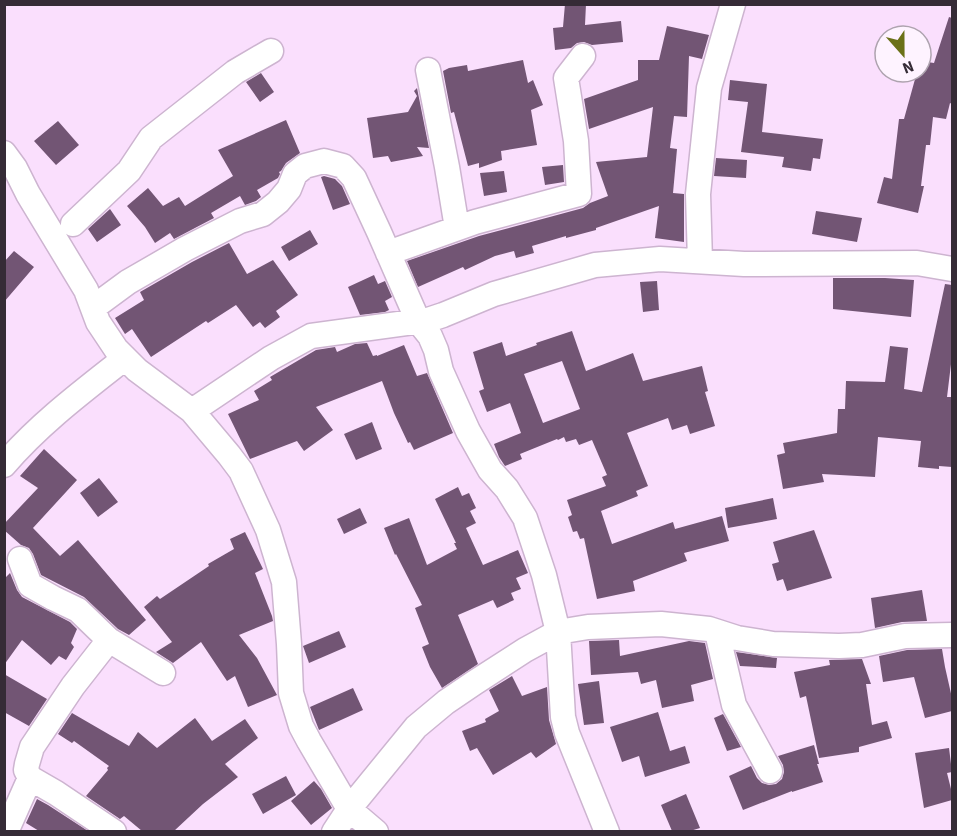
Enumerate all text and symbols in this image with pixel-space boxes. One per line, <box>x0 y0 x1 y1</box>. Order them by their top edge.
north arrow <box>873 24 933 84</box>
text: N <box>899 55 917 79</box>

